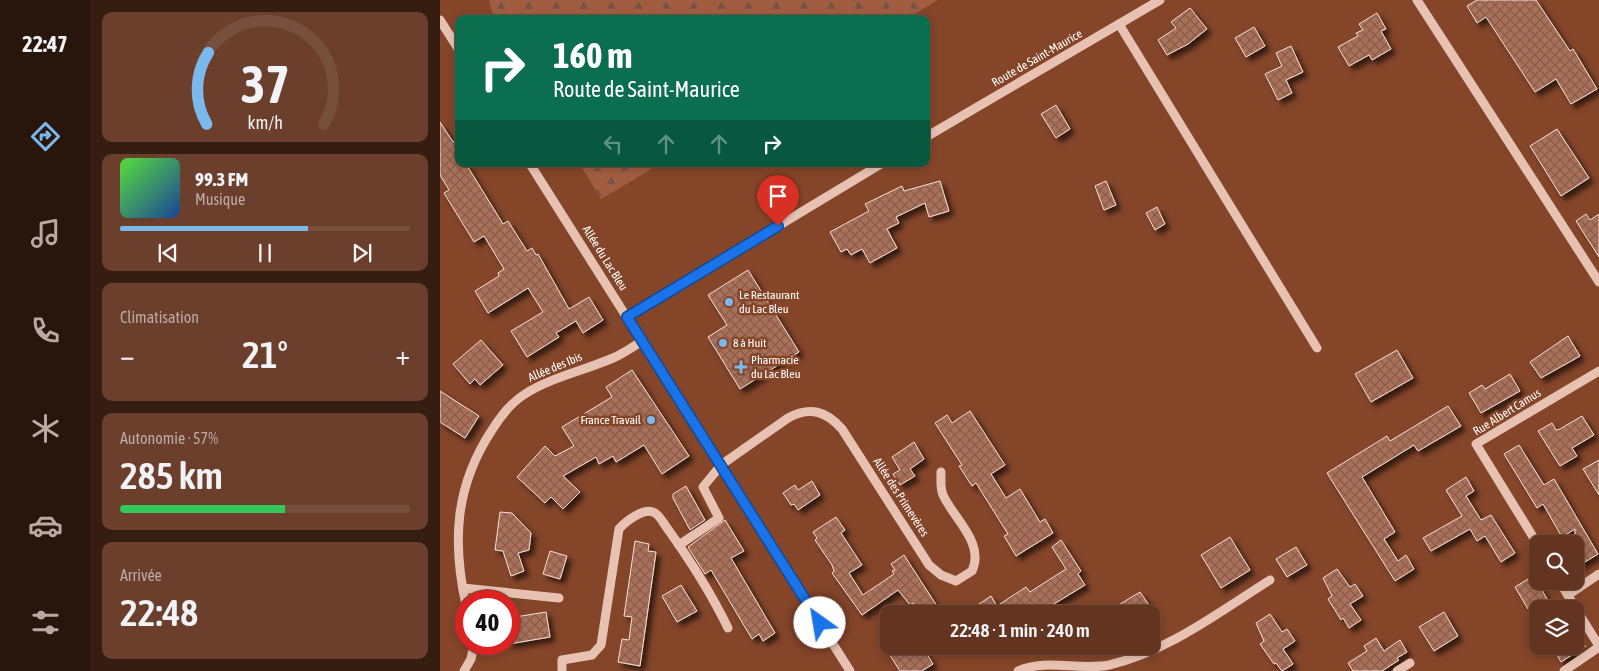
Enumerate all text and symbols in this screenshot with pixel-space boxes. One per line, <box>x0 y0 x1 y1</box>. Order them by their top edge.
street label: Route de Saint-Maurice <box>989 26 1085 90</box>
text: 22:47 <box>22 31 68 57</box>
icon: right <box>470 35 535 100</box>
text: 160 m <box>553 35 632 75</box>
text: 37 <box>241 54 289 114</box>
text: Route de Saint-Maurice <box>553 76 740 102</box>
text: km/h <box>247 112 283 133</box>
icon: directions <box>28 119 63 154</box>
icon: left <box>599 130 627 158</box>
icon: ahead <box>652 130 680 158</box>
icon: ahead <box>705 130 733 158</box>
icon: right <box>758 130 786 158</box>
text: 99.3 FM <box>195 168 248 190</box>
pin <box>757 175 799 226</box>
icon: arrive <box>764 182 792 210</box>
text: Musique <box>195 190 245 208</box>
icon: music <box>28 216 63 251</box>
street label: Allée du Lac Bleu <box>579 223 631 293</box>
icon: previous <box>154 239 182 267</box>
icon: pause <box>251 239 279 267</box>
icon: next <box>348 239 376 267</box>
place label: Le Restaurant du Lac Bleu <box>739 288 800 316</box>
marker: Le Restaurant du Lac Bleu <box>723 296 735 308</box>
text: Climatisation <box>120 308 199 326</box>
icon: phone <box>28 313 63 348</box>
text: 21° <box>242 333 288 376</box>
place label: 8 à Huit <box>733 336 767 350</box>
marker: 8 à Huit <box>717 337 729 349</box>
text: − <box>120 339 135 371</box>
text: + <box>395 339 410 371</box>
street label: Allée des Ibis <box>526 349 584 385</box>
place label: Pharmacie du Lac Bleu <box>751 353 801 381</box>
marker: Pharmacie du Lac Bleu <box>735 361 747 373</box>
street label: Rue Albert Camus <box>1471 386 1543 438</box>
icon: climate <box>28 411 63 446</box>
place label: France Travail <box>580 413 642 427</box>
marker: France Travail <box>645 414 657 426</box>
text: Autonomie · 57% <box>120 429 218 447</box>
text: 285 km <box>120 454 223 497</box>
street label: Allée des Primevères <box>870 455 932 539</box>
icon: car <box>28 508 63 543</box>
map controls <box>1529 535 1584 655</box>
button: search <box>1529 535 1584 590</box>
text: Arrivée <box>120 566 162 584</box>
speed limit sign: 40 <box>455 590 520 655</box>
text: 22:48 <box>120 591 198 634</box>
position arrow <box>793 596 845 648</box>
button: layers <box>1529 600 1584 655</box>
icon: filters <box>28 605 63 640</box>
text: 22:48 · 1 min · 240 m <box>950 619 1090 641</box>

